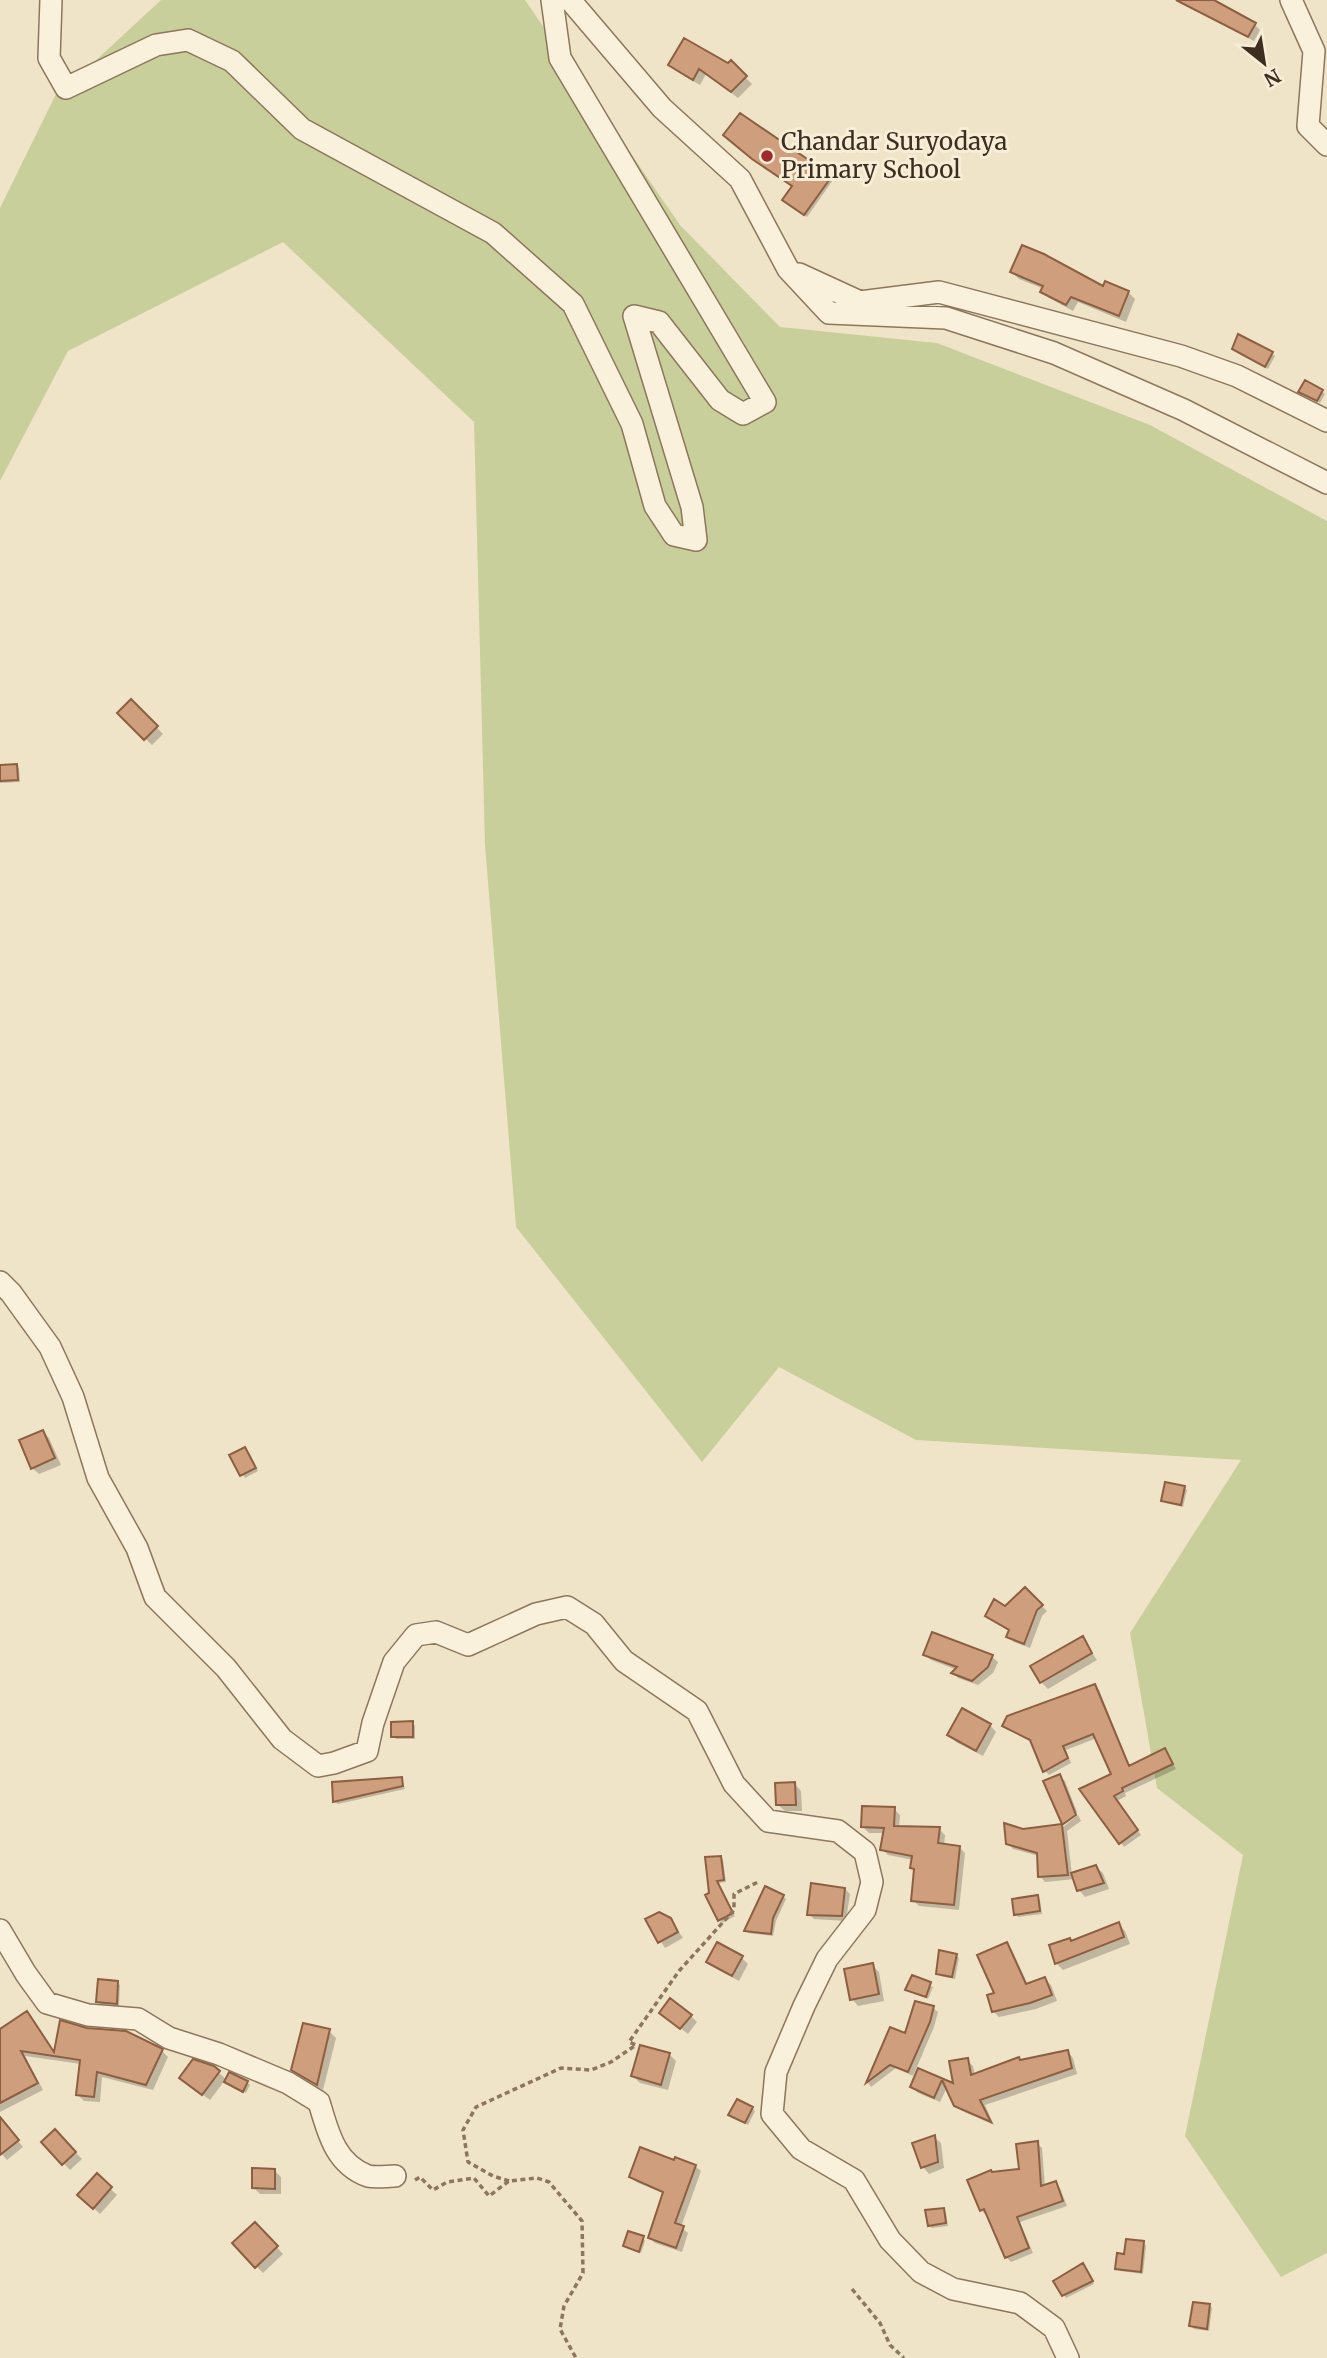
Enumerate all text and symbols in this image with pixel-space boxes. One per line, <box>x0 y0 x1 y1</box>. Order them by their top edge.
north arrow <box>1229 28 1299 98</box>
text: N <box>1260 64 1285 92</box>
place label: Chandar Suryodaya Primary School <box>781 126 1008 185</box>
marker: Chandar Suryodaya Primary School <box>759 148 775 164</box>

